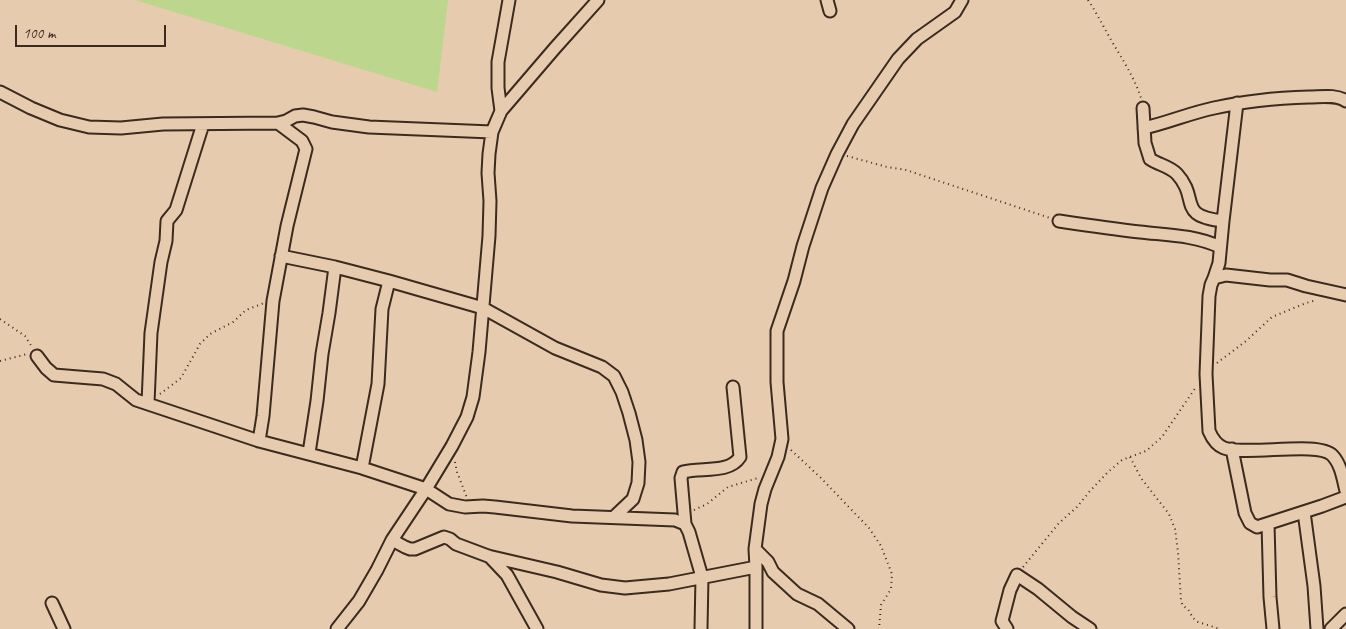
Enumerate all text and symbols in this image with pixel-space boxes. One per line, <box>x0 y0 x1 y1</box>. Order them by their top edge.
scale bar <box>18 15 169 47</box>
text: 100 m <box>23 24 55 43</box>

